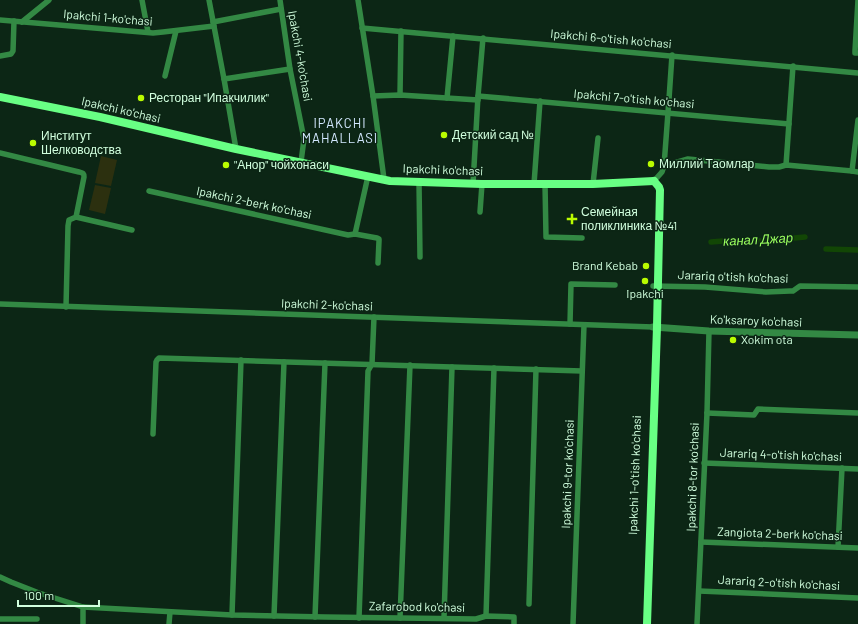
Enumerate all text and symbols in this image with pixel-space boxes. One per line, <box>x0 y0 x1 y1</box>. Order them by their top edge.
street label: Ipakchi 1-ko'chasi <box>63 6 153 28</box>
street label: Ipakchi 4-ko'chasi <box>286 9 316 102</box>
street label: Ipakchi 6-o'tish ko'chasi <box>550 26 672 50</box>
street label: Ipakchi 7-o'tish ko'chasi <box>573 86 695 110</box>
place label: Ресторан "Ипакчилик" <box>149 90 269 105</box>
street label: Ipakchi ko'chasi <box>80 93 162 125</box>
marker: Ресторан "Ипакчилик" <box>136 93 146 103</box>
district label: IPAKCHI MAHALLASI <box>302 115 378 146</box>
place label: Детский сад № <box>452 127 534 142</box>
place label: Институт Шелководства <box>41 128 122 157</box>
marker: Детский сад № <box>439 130 449 140</box>
marker: Институт Шелководства <box>28 138 38 148</box>
place label: Миллий Таомлар <box>659 156 755 171</box>
place label: "Анор" чойхонаси <box>234 157 329 172</box>
marker: Миллий Таомлар <box>646 159 656 169</box>
marker: "Анор" чойхонаси <box>221 160 231 170</box>
street label: Ipakchi ko'chasi <box>402 161 484 177</box>
street label: Ipakchi 2-berk ko'chasi <box>195 183 313 221</box>
place label: Семейная поликлиника №41 <box>581 204 677 232</box>
marker: Семейная поликлиника №41 <box>566 213 578 225</box>
water label: канал Джар <box>723 229 793 249</box>
place label: Brand Kebab <box>572 258 638 272</box>
marker: Brand Kebab <box>641 261 651 271</box>
street label: Jarariq o'tish ko'chasi <box>677 267 789 285</box>
marker: Ipakchi <box>640 276 650 286</box>
place label: Ipakchi <box>626 286 664 300</box>
street label: Ipakchi 2-ko'chasi <box>281 295 373 313</box>
street label: Ko'ksaroy ko'chasi <box>710 311 802 329</box>
place label: Xokim ota <box>741 332 793 346</box>
marker: Xokim ota <box>728 335 738 345</box>
street label: Ipakchi 1-o'tish ko'chasi <box>625 415 643 535</box>
street label: Ipakchi 9-tor ko'chasi <box>558 419 576 529</box>
street label: Ipakchi 8-tor ko'chasi <box>683 422 701 532</box>
street label: Jarariq 4-o'tish ko'chasi <box>720 445 842 463</box>
street label: Zangiota 2-berk ko'chasi <box>717 524 843 542</box>
street label: Jarariq 2-o'tish ko'chasi <box>718 572 840 592</box>
scale bar <box>18 582 99 608</box>
text: 100 m <box>24 588 54 602</box>
street label: Zafarobod ko'chasi <box>369 598 465 614</box>

